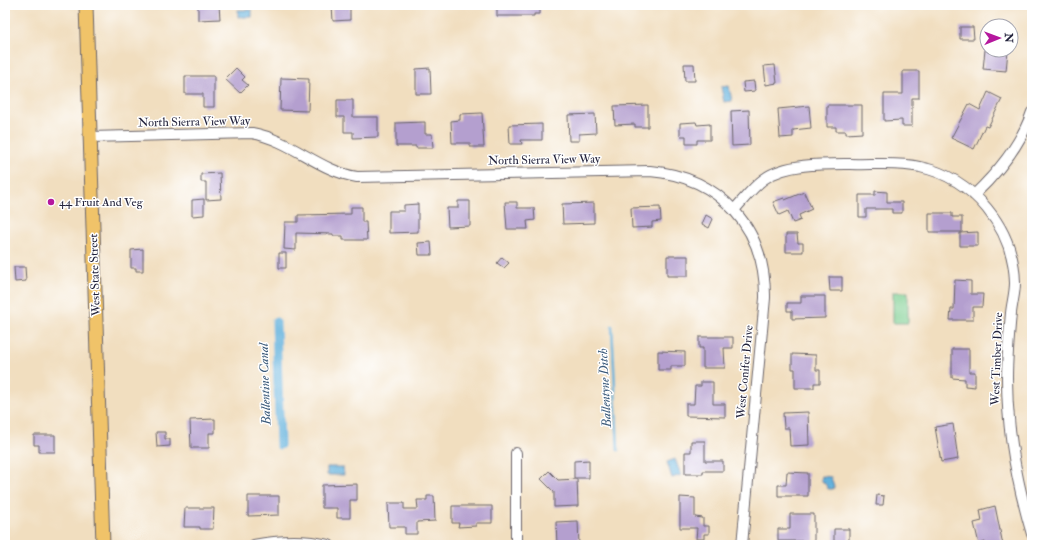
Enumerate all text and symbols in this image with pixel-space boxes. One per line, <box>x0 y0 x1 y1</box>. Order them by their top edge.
north arrow <box>979 18 1019 58</box>
text: N <box>1002 32 1015 44</box>
street label: North Sierra View Way <box>138 114 251 130</box>
street label: North Sierra View Way <box>488 152 601 168</box>
place label: 44 Fruit And Veg <box>59 195 144 210</box>
marker: 44 Fruit And Veg <box>46 197 56 207</box>
street label: West State Street <box>86 233 104 318</box>
street label: West Timber Drive <box>988 312 1006 407</box>
street label: West Conifer Drive <box>733 325 757 420</box>
water label: Ballentine Canal <box>256 342 274 426</box>
water label: Ballentyne Ditch <box>595 348 615 429</box>

